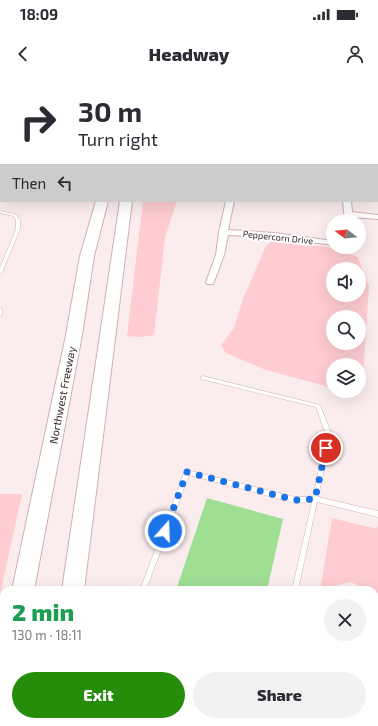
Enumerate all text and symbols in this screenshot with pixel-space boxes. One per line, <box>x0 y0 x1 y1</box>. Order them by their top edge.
text: 18:09 <box>20 5 58 23</box>
icon: back <box>12 43 34 65</box>
text: Headway <box>149 43 229 65</box>
icon: person <box>344 43 366 65</box>
text: 30 m <box>78 94 142 128</box>
icon: right <box>12 96 64 148</box>
text: Turn right <box>78 128 158 150</box>
icon: left <box>54 172 76 194</box>
text: Then <box>12 174 46 192</box>
north arrow <box>326 214 366 254</box>
map controls <box>326 214 366 398</box>
street label: Peppercorn Drive <box>242 228 314 246</box>
button: sound <box>326 262 366 302</box>
button: search <box>326 310 366 350</box>
street label: Northwest Freeway <box>46 345 78 445</box>
button: layers <box>326 358 366 398</box>
pin <box>309 431 343 465</box>
icon: arrive <box>315 437 337 459</box>
position arrow <box>144 510 186 552</box>
text: 2 min <box>12 597 74 626</box>
button: close <box>324 599 366 641</box>
text: 130 m · 18:11 <box>12 627 82 643</box>
button: Exit <box>12 672 185 718</box>
button: Share <box>193 672 366 718</box>

